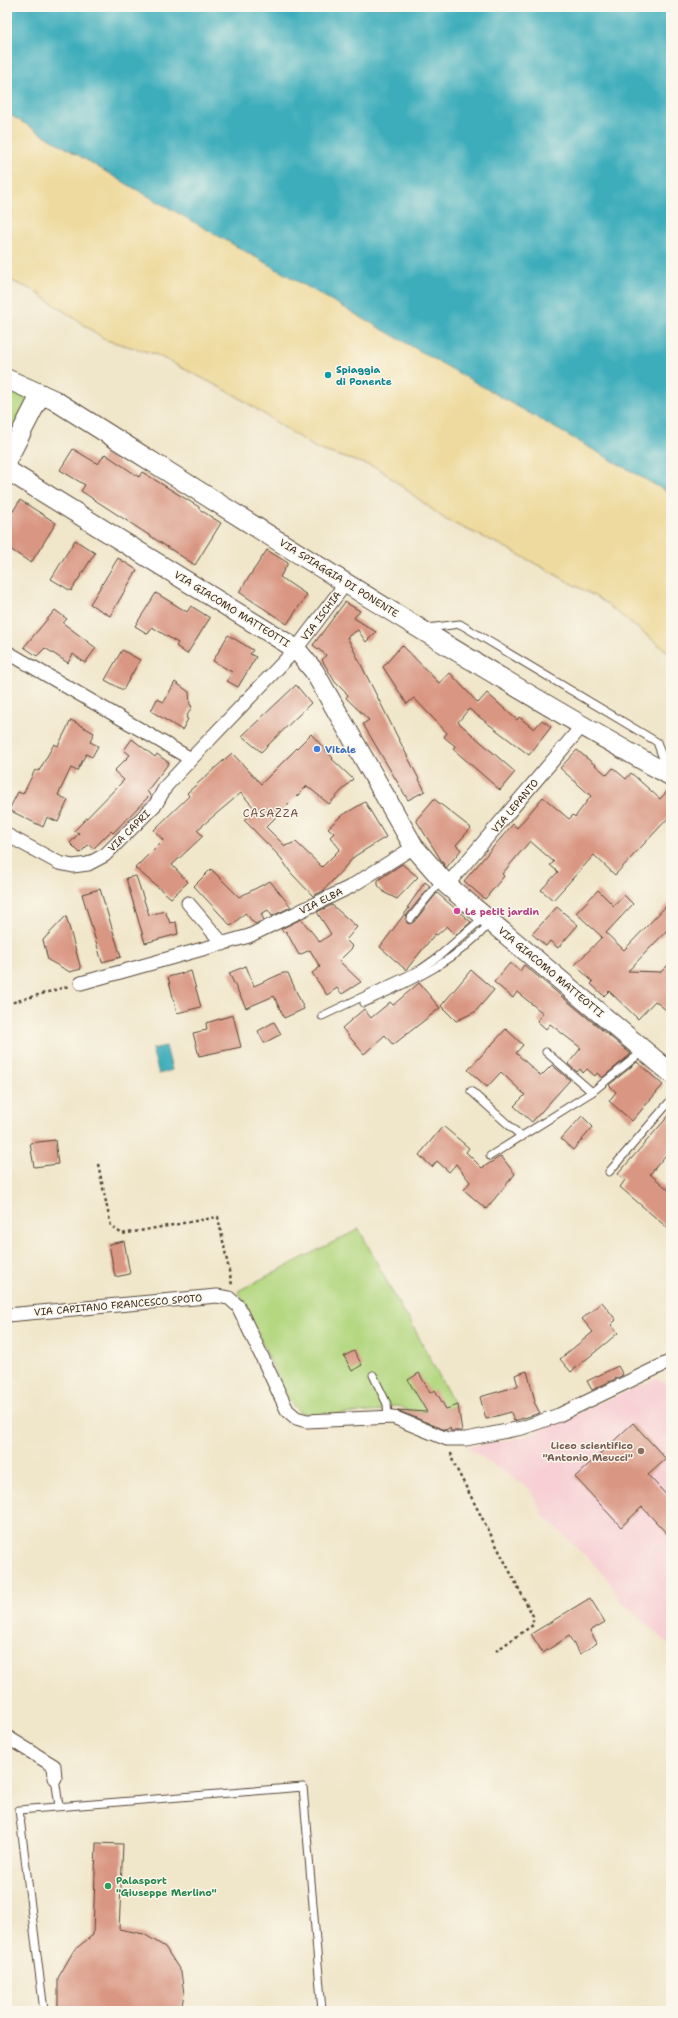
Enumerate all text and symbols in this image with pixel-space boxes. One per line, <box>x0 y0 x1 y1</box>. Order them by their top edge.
place label: Spiaggia di Ponente <box>336 363 392 388</box>
marker: Spiaggia di Ponente <box>323 370 333 380</box>
street label: VIA SPIAGGIA DI PONENTE <box>277 536 401 620</box>
street label: VIA GIACOMO MATTEOTTI <box>172 568 293 650</box>
street label: VIA ISCHIA <box>298 589 344 643</box>
place label: Vitale <box>325 743 356 756</box>
marker: Vitale <box>312 744 322 754</box>
street label: VIA LEPANTO <box>489 776 541 836</box>
district label: CASAZZA <box>243 806 299 821</box>
street label: VIA CAPRI <box>105 807 153 855</box>
street label: VIA ELBA <box>297 885 345 917</box>
place label: Le petit jardin <box>465 905 540 918</box>
marker: Le petit jardin <box>452 906 462 916</box>
street label: VIA GIACOMO MATTEOTTI <box>495 924 607 1020</box>
street label: VIA CAPITANO FRANCESCO SPOTO <box>33 1291 203 1319</box>
place label: Liceo scientifico "Antonio Meucci" <box>542 1439 633 1464</box>
marker: Liceo scientifico "Antonio Meucci" <box>636 1446 646 1456</box>
place label: Palasport "Giuseppe Merlino" <box>116 1874 217 1899</box>
marker: Palasport "Giuseppe Merlino" <box>103 1881 113 1891</box>

